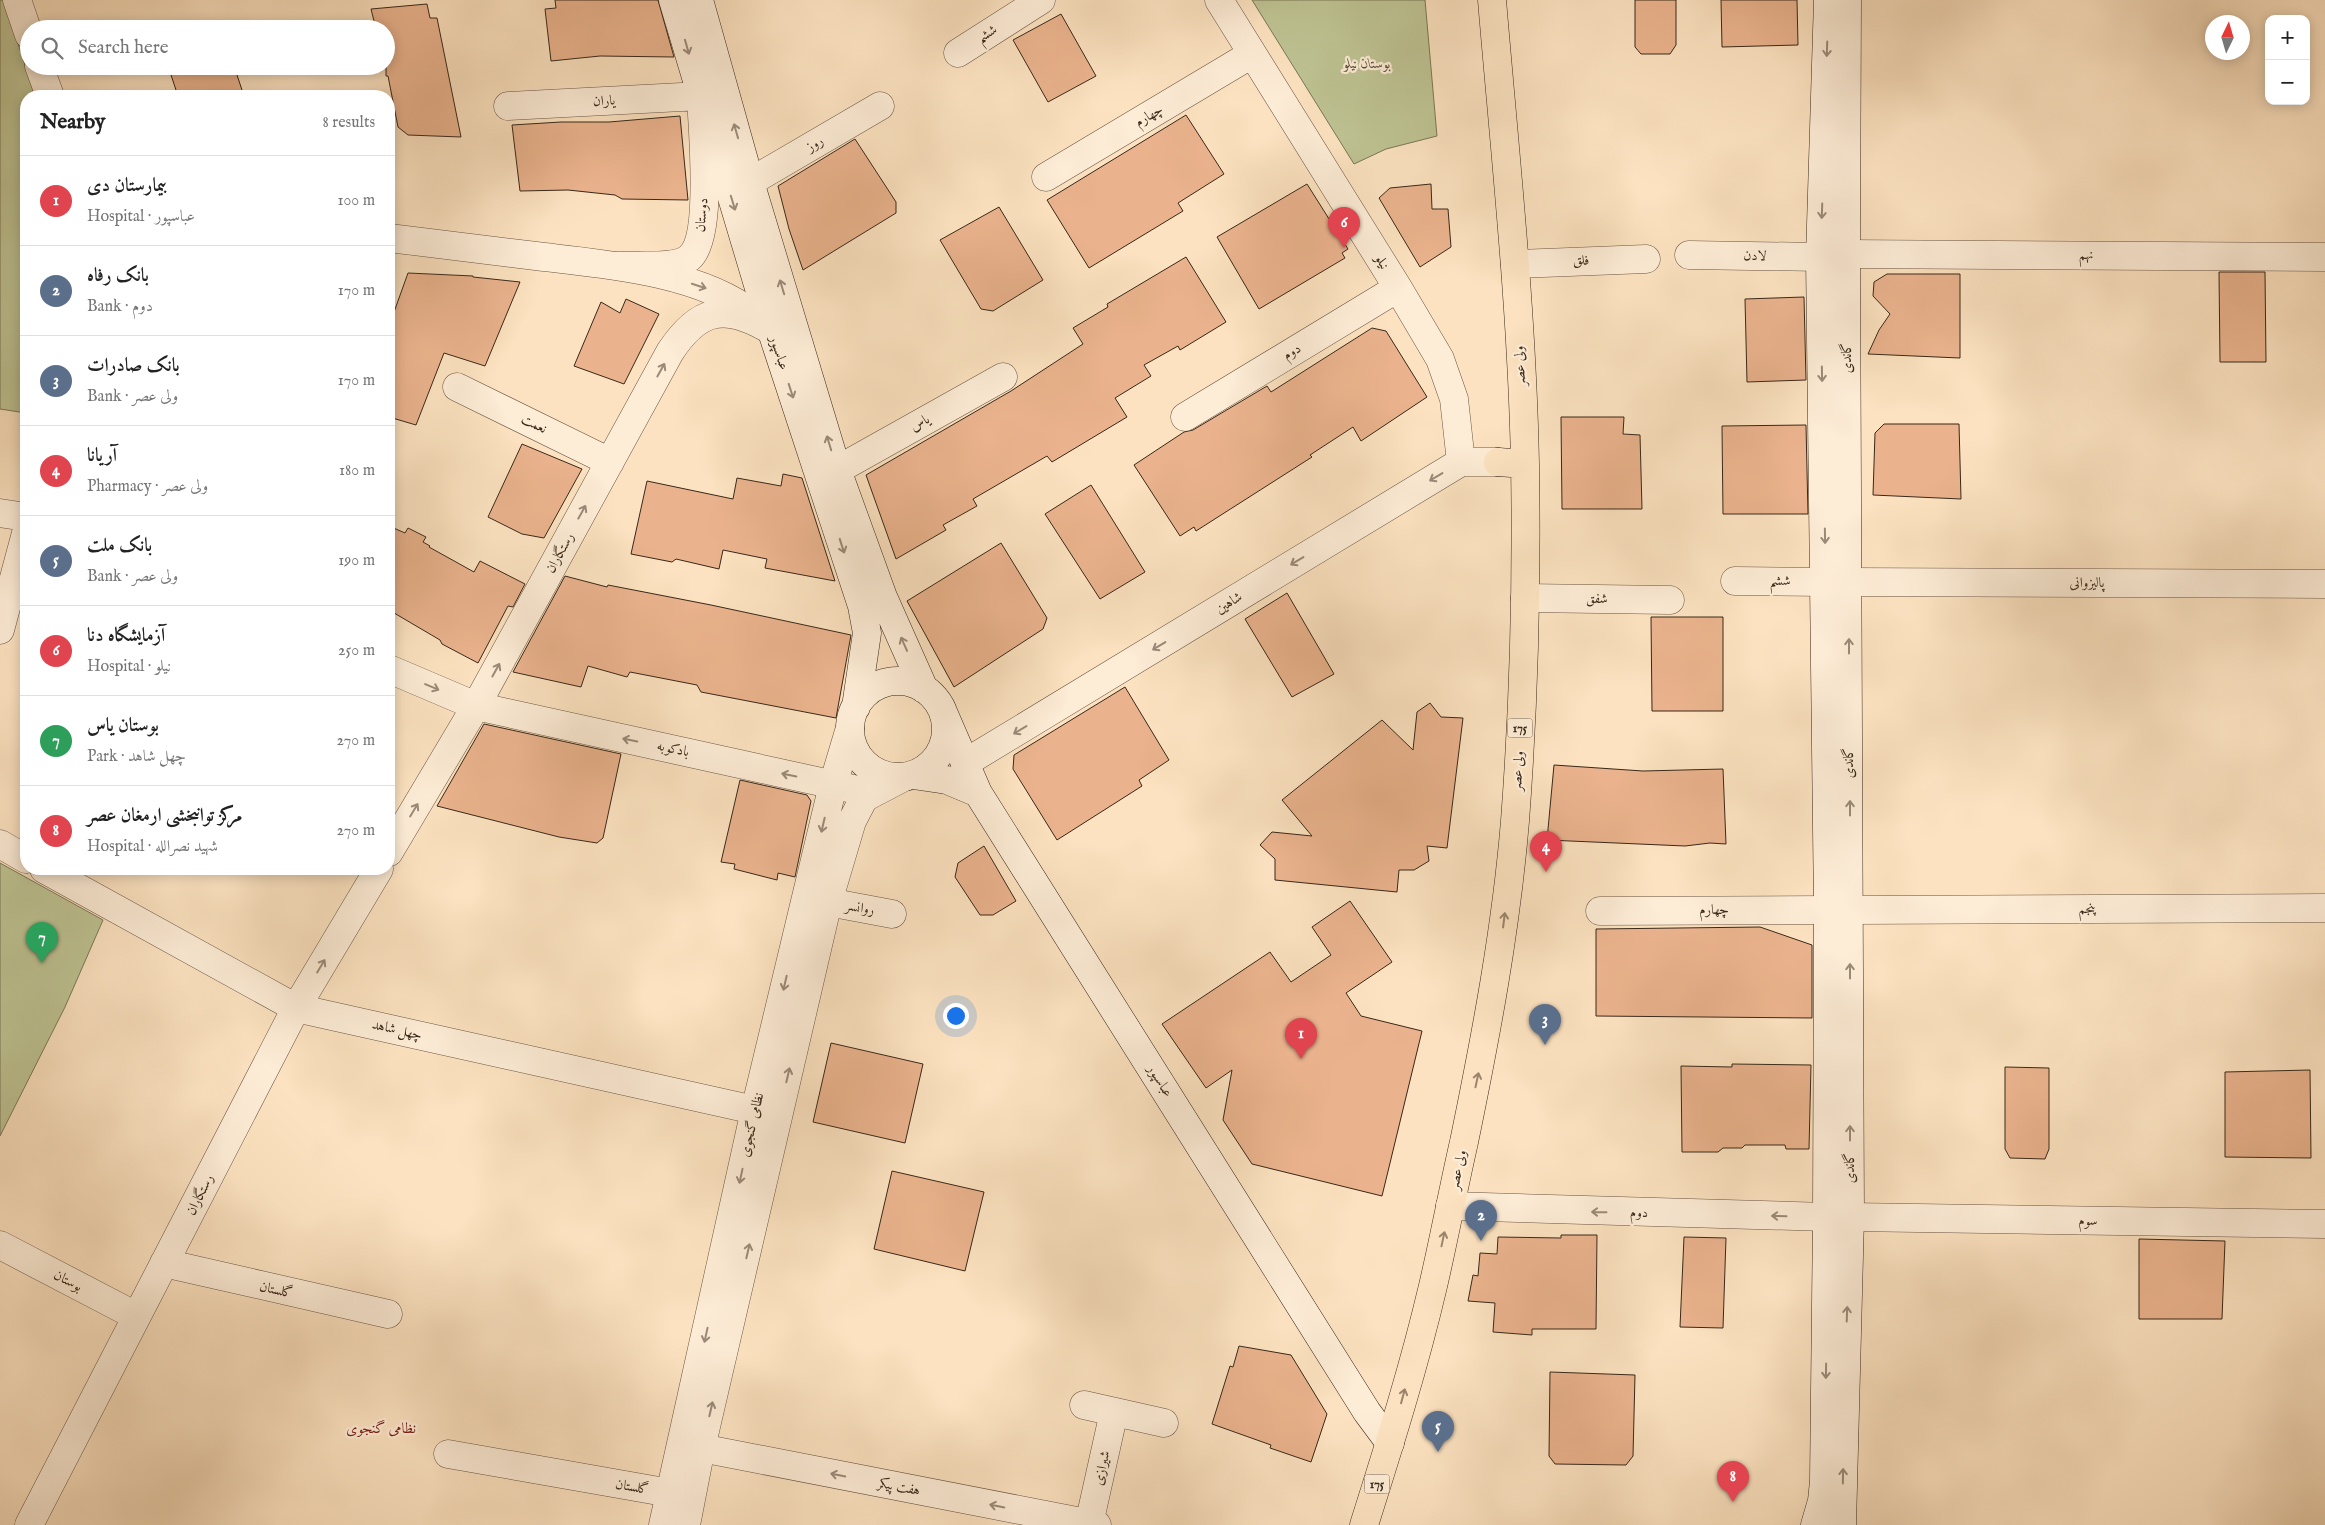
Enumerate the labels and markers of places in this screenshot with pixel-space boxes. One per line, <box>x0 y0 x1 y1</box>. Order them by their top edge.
pin: 6 <box>1328 207 1360 248</box>
pin: 4 <box>1530 831 1562 872</box>
pin: 7 <box>26 922 58 963</box>
pin: 3 <box>1529 1004 1561 1045</box>
pin: 1 <box>1285 1018 1317 1059</box>
pin: 2 <box>1465 1200 1497 1241</box>
pin: 5 <box>1422 1411 1454 1452</box>
pin: 8 <box>1717 1461 1749 1502</box>

